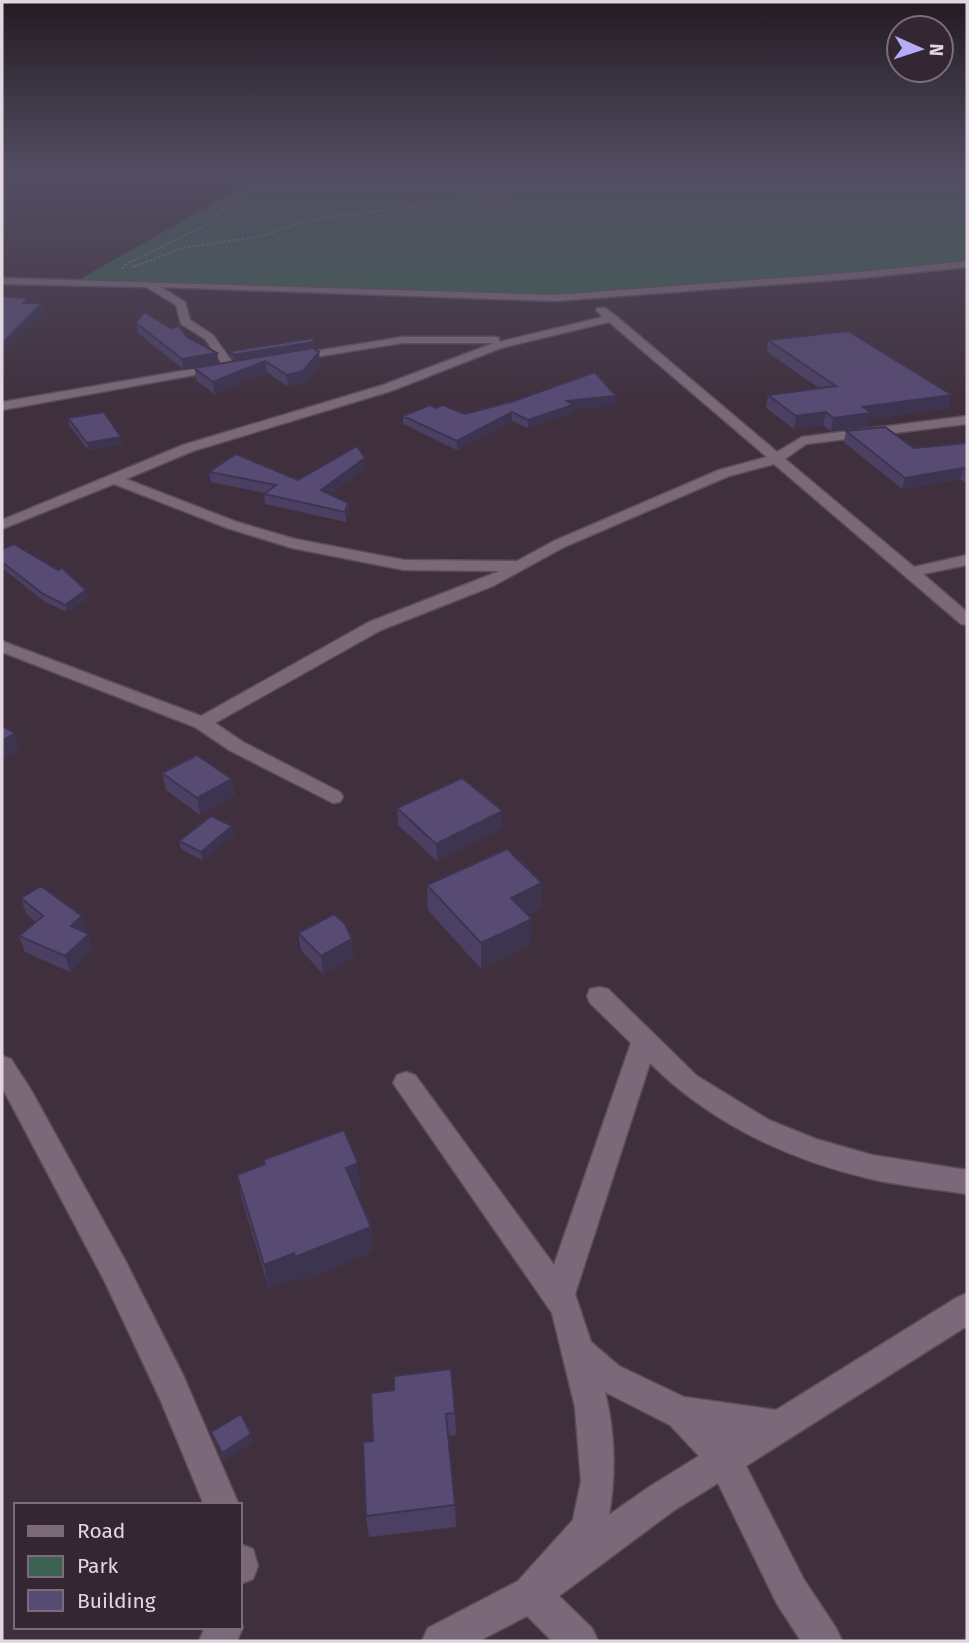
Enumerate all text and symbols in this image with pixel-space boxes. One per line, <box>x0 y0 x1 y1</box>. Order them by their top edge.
north arrow <box>885 14 955 84</box>
text: N <box>925 43 948 57</box>
legend <box>14 1503 242 1629</box>
text: Road <box>77 1518 125 1544</box>
text: Park <box>77 1553 119 1579</box>
text: Building <box>77 1588 156 1614</box>

